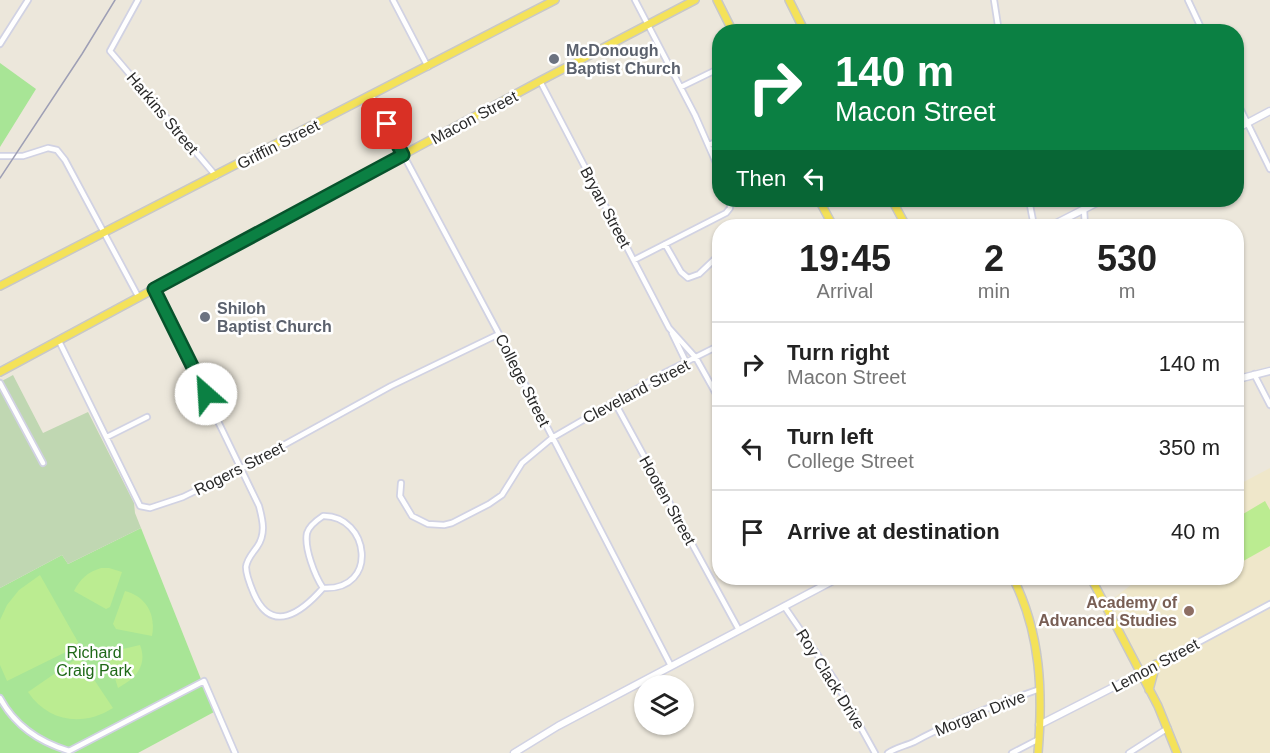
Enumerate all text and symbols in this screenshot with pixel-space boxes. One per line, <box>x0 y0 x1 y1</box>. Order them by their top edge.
place label: McDonough Baptist Church <box>566 42 681 77</box>
icon: right <box>736 48 814 126</box>
text: 140 m <box>835 48 954 95</box>
marker: McDonough Baptist Church <box>547 52 561 66</box>
street label: Harkins Street <box>124 69 202 158</box>
street label: Macon Street <box>428 87 521 147</box>
text: Macon Street <box>835 97 996 127</box>
pin <box>361 98 412 149</box>
icon: arrive <box>370 107 403 140</box>
street label: Griffin Street <box>234 116 322 172</box>
icon: left <box>798 162 831 195</box>
street label: Bryan Street <box>577 164 634 251</box>
text: Then <box>736 166 786 191</box>
text: 19:45 <box>799 238 891 279</box>
text: 2 <box>984 238 1004 279</box>
text: 530 <box>1097 238 1157 279</box>
text: Arrival <box>817 280 873 302</box>
text: min <box>978 280 1010 302</box>
text: m <box>1119 280 1135 302</box>
place label: Shiloh Baptist Church <box>217 300 332 335</box>
marker: Shiloh Baptist Church <box>198 310 212 324</box>
street label: College Street <box>492 331 553 430</box>
text: Turn right <box>787 340 889 365</box>
icon: right <box>736 348 769 381</box>
text: 140 m <box>1159 351 1220 376</box>
street label: Cleveland Street <box>580 356 693 427</box>
position arrow <box>174 362 238 426</box>
text: Macon Street <box>787 366 906 388</box>
text: Turn left <box>787 424 873 449</box>
icon: left <box>736 432 769 465</box>
text: 350 m <box>1159 435 1220 460</box>
street label: Rogers Street <box>191 438 288 498</box>
text: College Street <box>787 450 914 472</box>
street label: Hooten Street <box>636 453 699 548</box>
icon: arrive <box>736 516 769 549</box>
text: Arrive at destination <box>787 519 1000 544</box>
text: 40 m <box>1171 519 1220 544</box>
place label: Academy of Advanced Studies <box>1038 594 1178 629</box>
marker: Academy of Advanced Studies <box>1182 604 1196 618</box>
street label: Roy Clack Drive <box>793 626 868 732</box>
street label: Lemon Street <box>1109 635 1202 695</box>
park label: Richard Craig Park <box>56 644 133 679</box>
map controls <box>634 675 694 735</box>
button: layers <box>634 675 694 735</box>
street label: Morgan Drive <box>932 688 1028 739</box>

